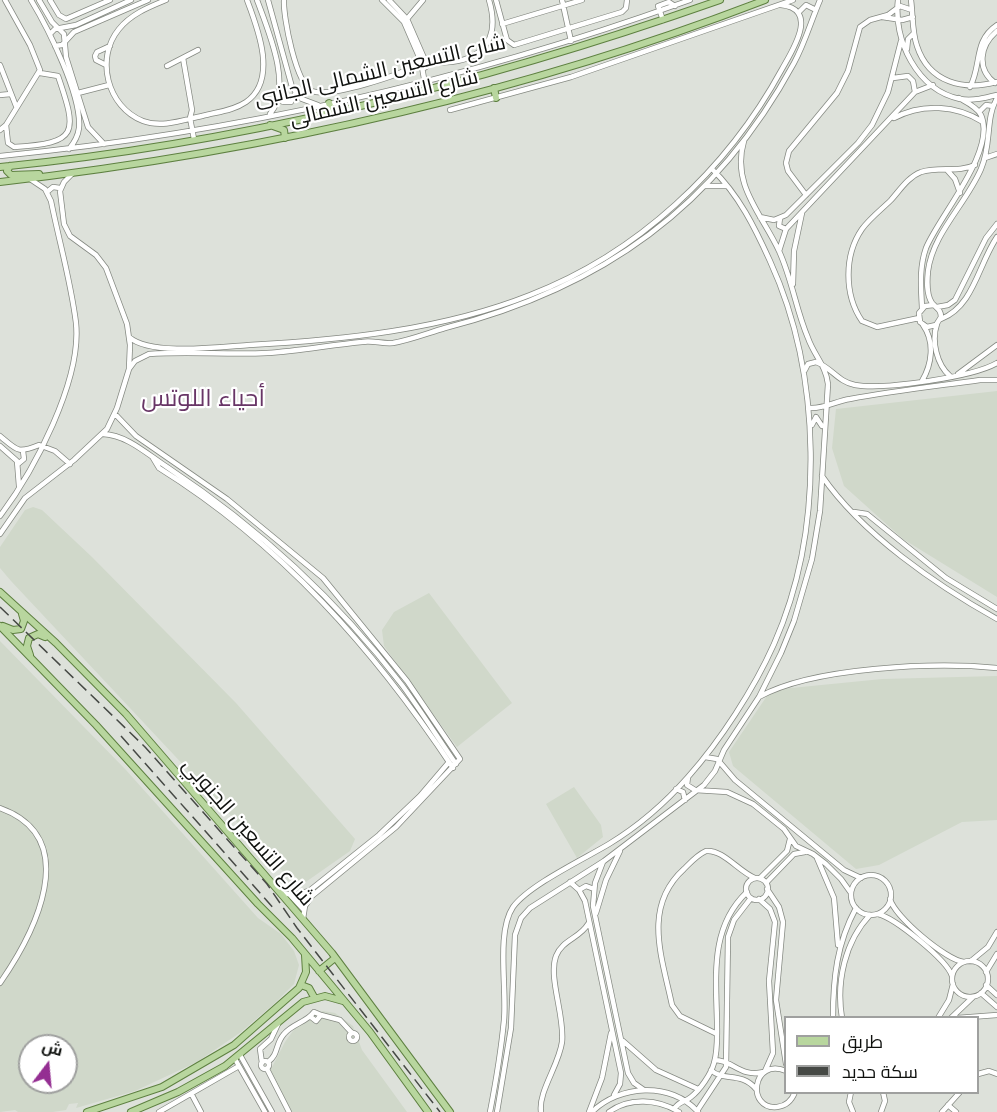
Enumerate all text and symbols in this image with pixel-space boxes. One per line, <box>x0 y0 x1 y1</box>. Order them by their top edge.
street label: شارع التسعين الشمالى الجانبى <box>252 30 508 112</box>
street label: شارع التسعين الشمالى <box>287 64 481 132</box>
district label: أحياء اللوتس <box>141 385 265 413</box>
street label: شارع التسعين الجنوبي <box>177 753 319 911</box>
legend <box>784 1016 979 1094</box>
text: طريق <box>842 1031 883 1052</box>
north arrow <box>18 1034 78 1094</box>
text: ش <box>40 1036 65 1060</box>
text: سكة حديد <box>842 1061 918 1082</box>

